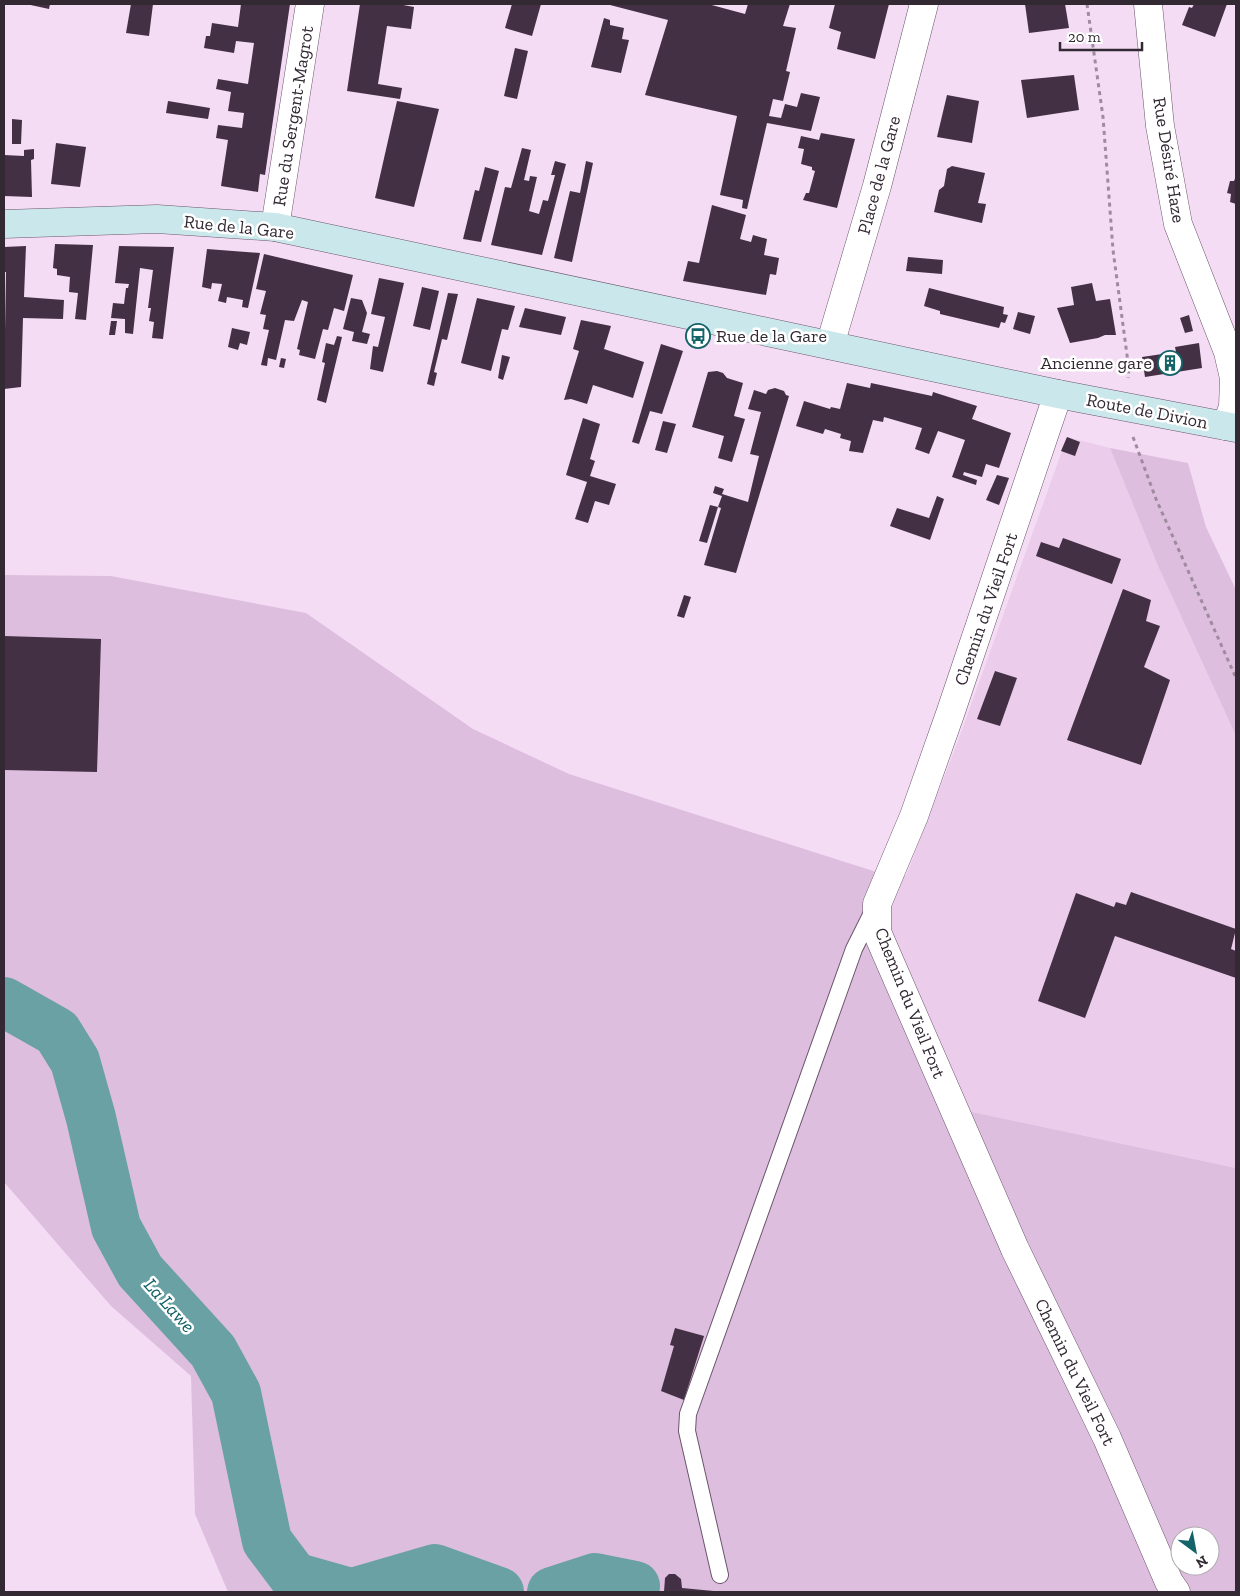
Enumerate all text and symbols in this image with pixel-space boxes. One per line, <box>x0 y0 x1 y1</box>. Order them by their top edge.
scale bar <box>1060 20 1142 52</box>
street label: Rue du Sergent-Magrot <box>268 24 318 208</box>
text: 20 m <box>1068 28 1101 46</box>
street label: Rue Désiré Haze <box>1148 96 1190 224</box>
street label: Place de la Gare <box>853 113 905 237</box>
street label: Rue de la Gare <box>183 210 295 244</box>
bus stop icon: Rue de la Gare <box>685 323 711 349</box>
place label: Rue de la Gare <box>716 325 827 347</box>
building icon: Ancienne gare <box>1157 350 1183 376</box>
place label: Ancienne gare <box>1040 352 1152 374</box>
street label: Route de Divion <box>1084 388 1210 434</box>
street label: Chemin du Vieil Fort <box>949 529 1023 688</box>
street label: Chemin du Vieil Fort <box>870 924 950 1082</box>
water label: La Lawe <box>139 1273 200 1337</box>
street label: Chemin du Vieil Fort <box>1030 1295 1120 1449</box>
north arrow <box>1170 1526 1220 1576</box>
text: N <box>1192 1552 1211 1572</box>

